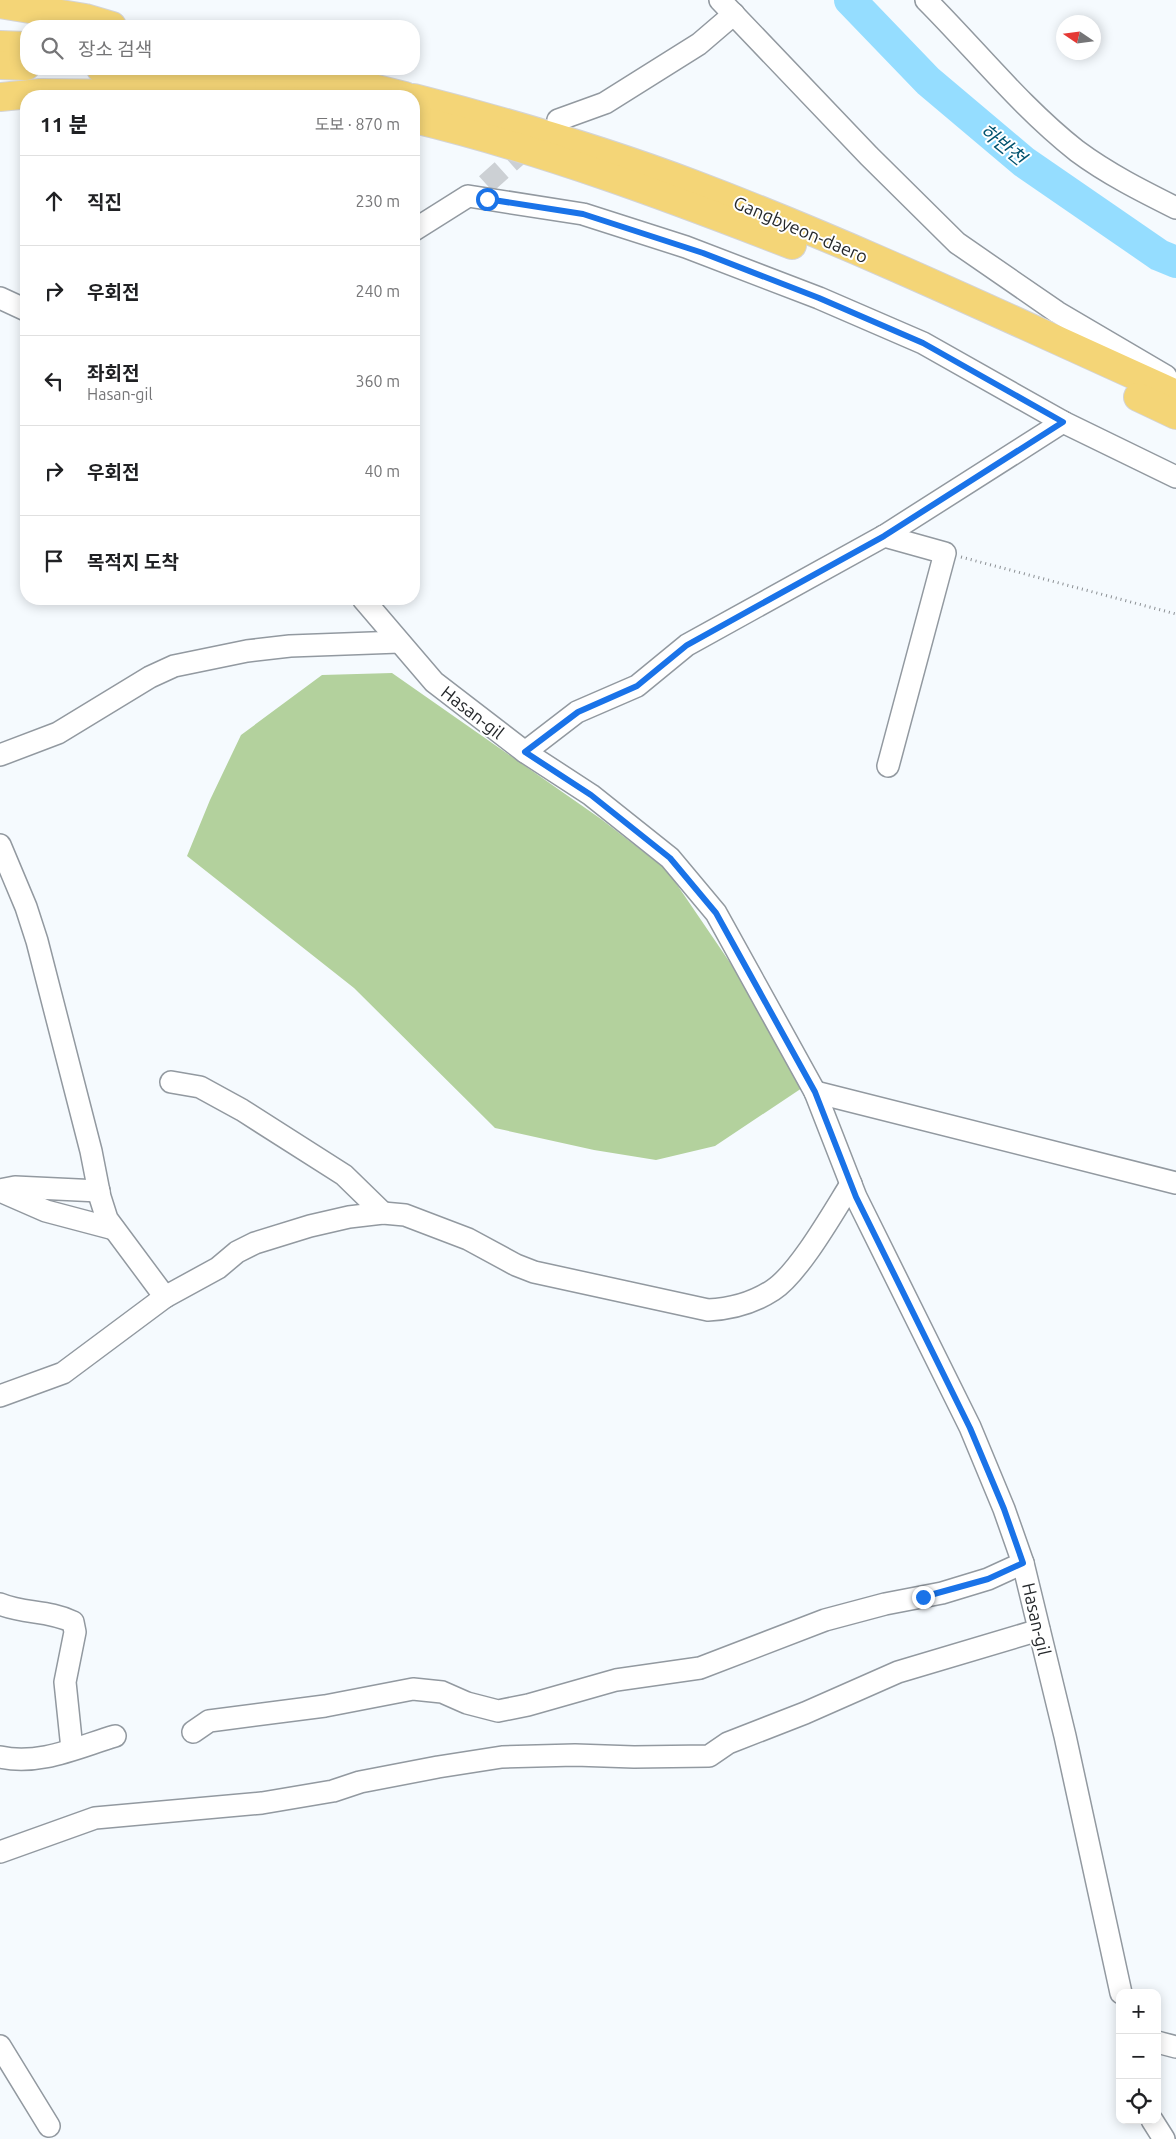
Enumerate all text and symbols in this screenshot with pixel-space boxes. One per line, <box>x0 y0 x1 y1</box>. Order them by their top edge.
north arrow <box>1056 15 1101 60</box>
search box <box>20 20 420 75</box>
icon: search <box>38 34 66 62</box>
text: 장소 검색 <box>78 38 152 60</box>
text: 11 분 <box>40 112 88 136</box>
text: 도보 · 870 m <box>315 115 400 133</box>
water label: 하반천 <box>976 119 1031 170</box>
icon: ahead <box>40 187 68 215</box>
route start <box>476 188 499 211</box>
text: 직진 <box>87 191 122 213</box>
text: 230 m <box>355 192 400 210</box>
street label: Gangbyeon-daero <box>731 192 871 266</box>
icon: right <box>40 277 68 305</box>
text: 우회전 <box>87 281 139 303</box>
text: 240 m <box>355 282 400 300</box>
text: 좌회전 <box>87 362 139 384</box>
icon: left <box>40 367 68 395</box>
text: 360 m <box>355 372 400 390</box>
text: Hasan-gil <box>87 385 153 403</box>
icon: right <box>40 457 68 485</box>
text: 우회전 <box>87 461 139 483</box>
text: 40 m <box>364 462 400 480</box>
icon: arrive <box>40 547 68 575</box>
text: 목적지 도착 <box>87 551 179 573</box>
street label: Hasan-gil <box>438 681 508 743</box>
street label: Hasan-gil <box>1019 1581 1055 1657</box>
route end <box>912 1586 935 1609</box>
map controls <box>1116 1989 1161 2124</box>
button: + <box>1116 1989 1161 2034</box>
button: − <box>1116 2034 1161 2079</box>
button: locate <box>1116 2079 1161 2124</box>

